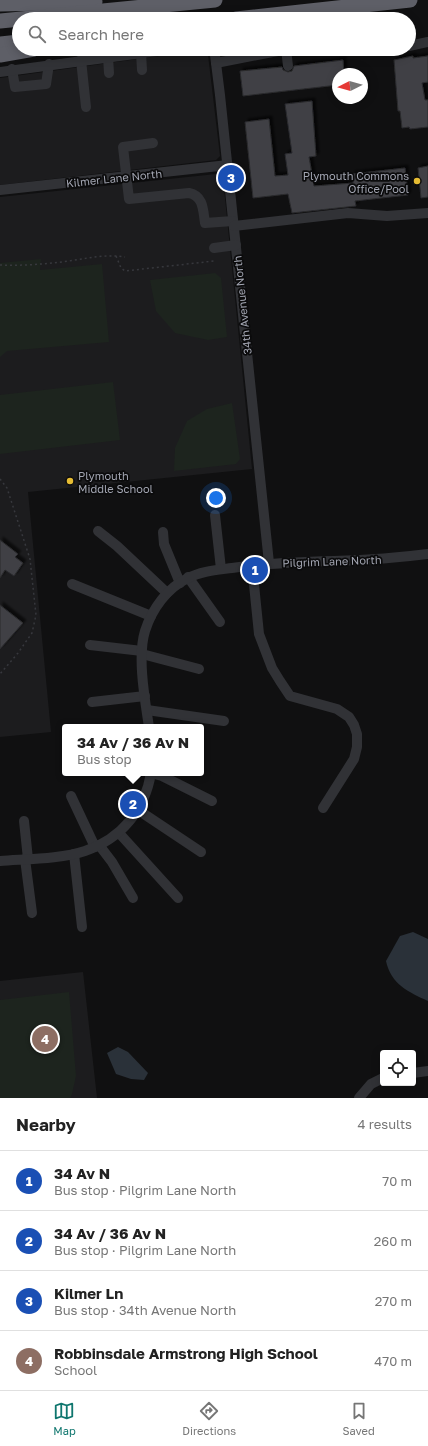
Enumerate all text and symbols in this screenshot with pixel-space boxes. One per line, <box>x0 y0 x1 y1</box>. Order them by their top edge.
search box <box>12 12 416 56</box>
icon: search <box>26 23 48 45</box>
text: Search here <box>58 25 144 43</box>
north arrow <box>332 68 368 104</box>
pin: 3 <box>218 163 244 193</box>
street label: Kilmer Lane North <box>65 167 163 189</box>
place label: Plymouth Commons Office/Pool <box>303 169 409 195</box>
marker: Plymouth Commons Office/Pool <box>412 176 422 186</box>
street label: 34th Avenue North <box>230 255 254 355</box>
place label: Plymouth Middle School <box>78 469 153 495</box>
marker: Plymouth Middle School <box>65 476 75 486</box>
your location <box>206 488 226 508</box>
street label: Pilgrim Lane North <box>282 553 382 569</box>
pin: 1 <box>242 555 268 585</box>
popup <box>62 724 204 776</box>
text: 34 Av / 36 Av N <box>77 733 189 751</box>
text: Bus stop <box>77 751 132 767</box>
pin: 2 <box>120 789 146 819</box>
pin: 4 <box>32 1024 58 1054</box>
map controls <box>380 1050 416 1086</box>
button: locate <box>380 1050 416 1086</box>
text: Nearby <box>16 1114 76 1135</box>
text: 4 results <box>358 1116 412 1132</box>
text: 34 Av N <box>54 1164 110 1182</box>
text: 1 <box>26 1173 32 1189</box>
text: 70 m <box>382 1173 412 1189</box>
text: Bus stop · Pilgrim Lane North <box>54 1182 236 1198</box>
text: 34 Av / 36 Av N <box>54 1224 166 1242</box>
text: 2 <box>25 1233 33 1249</box>
text: 260 m <box>374 1233 412 1249</box>
text: Bus stop · Pilgrim Lane North <box>54 1242 236 1258</box>
text: Kilmer Ln <box>54 1284 123 1302</box>
text: 3 <box>25 1293 33 1309</box>
text: 270 m <box>375 1293 412 1309</box>
text: Bus stop · 34th Avenue North <box>54 1302 236 1318</box>
text: Robbinsdale Armstrong High School <box>54 1344 318 1362</box>
text: 4 <box>25 1353 33 1369</box>
text: 470 m <box>374 1353 412 1369</box>
text: School <box>54 1362 97 1378</box>
tab: Map <box>53 1400 76 1437</box>
tab: Directions <box>182 1400 236 1437</box>
tab: Saved <box>343 1400 375 1437</box>

